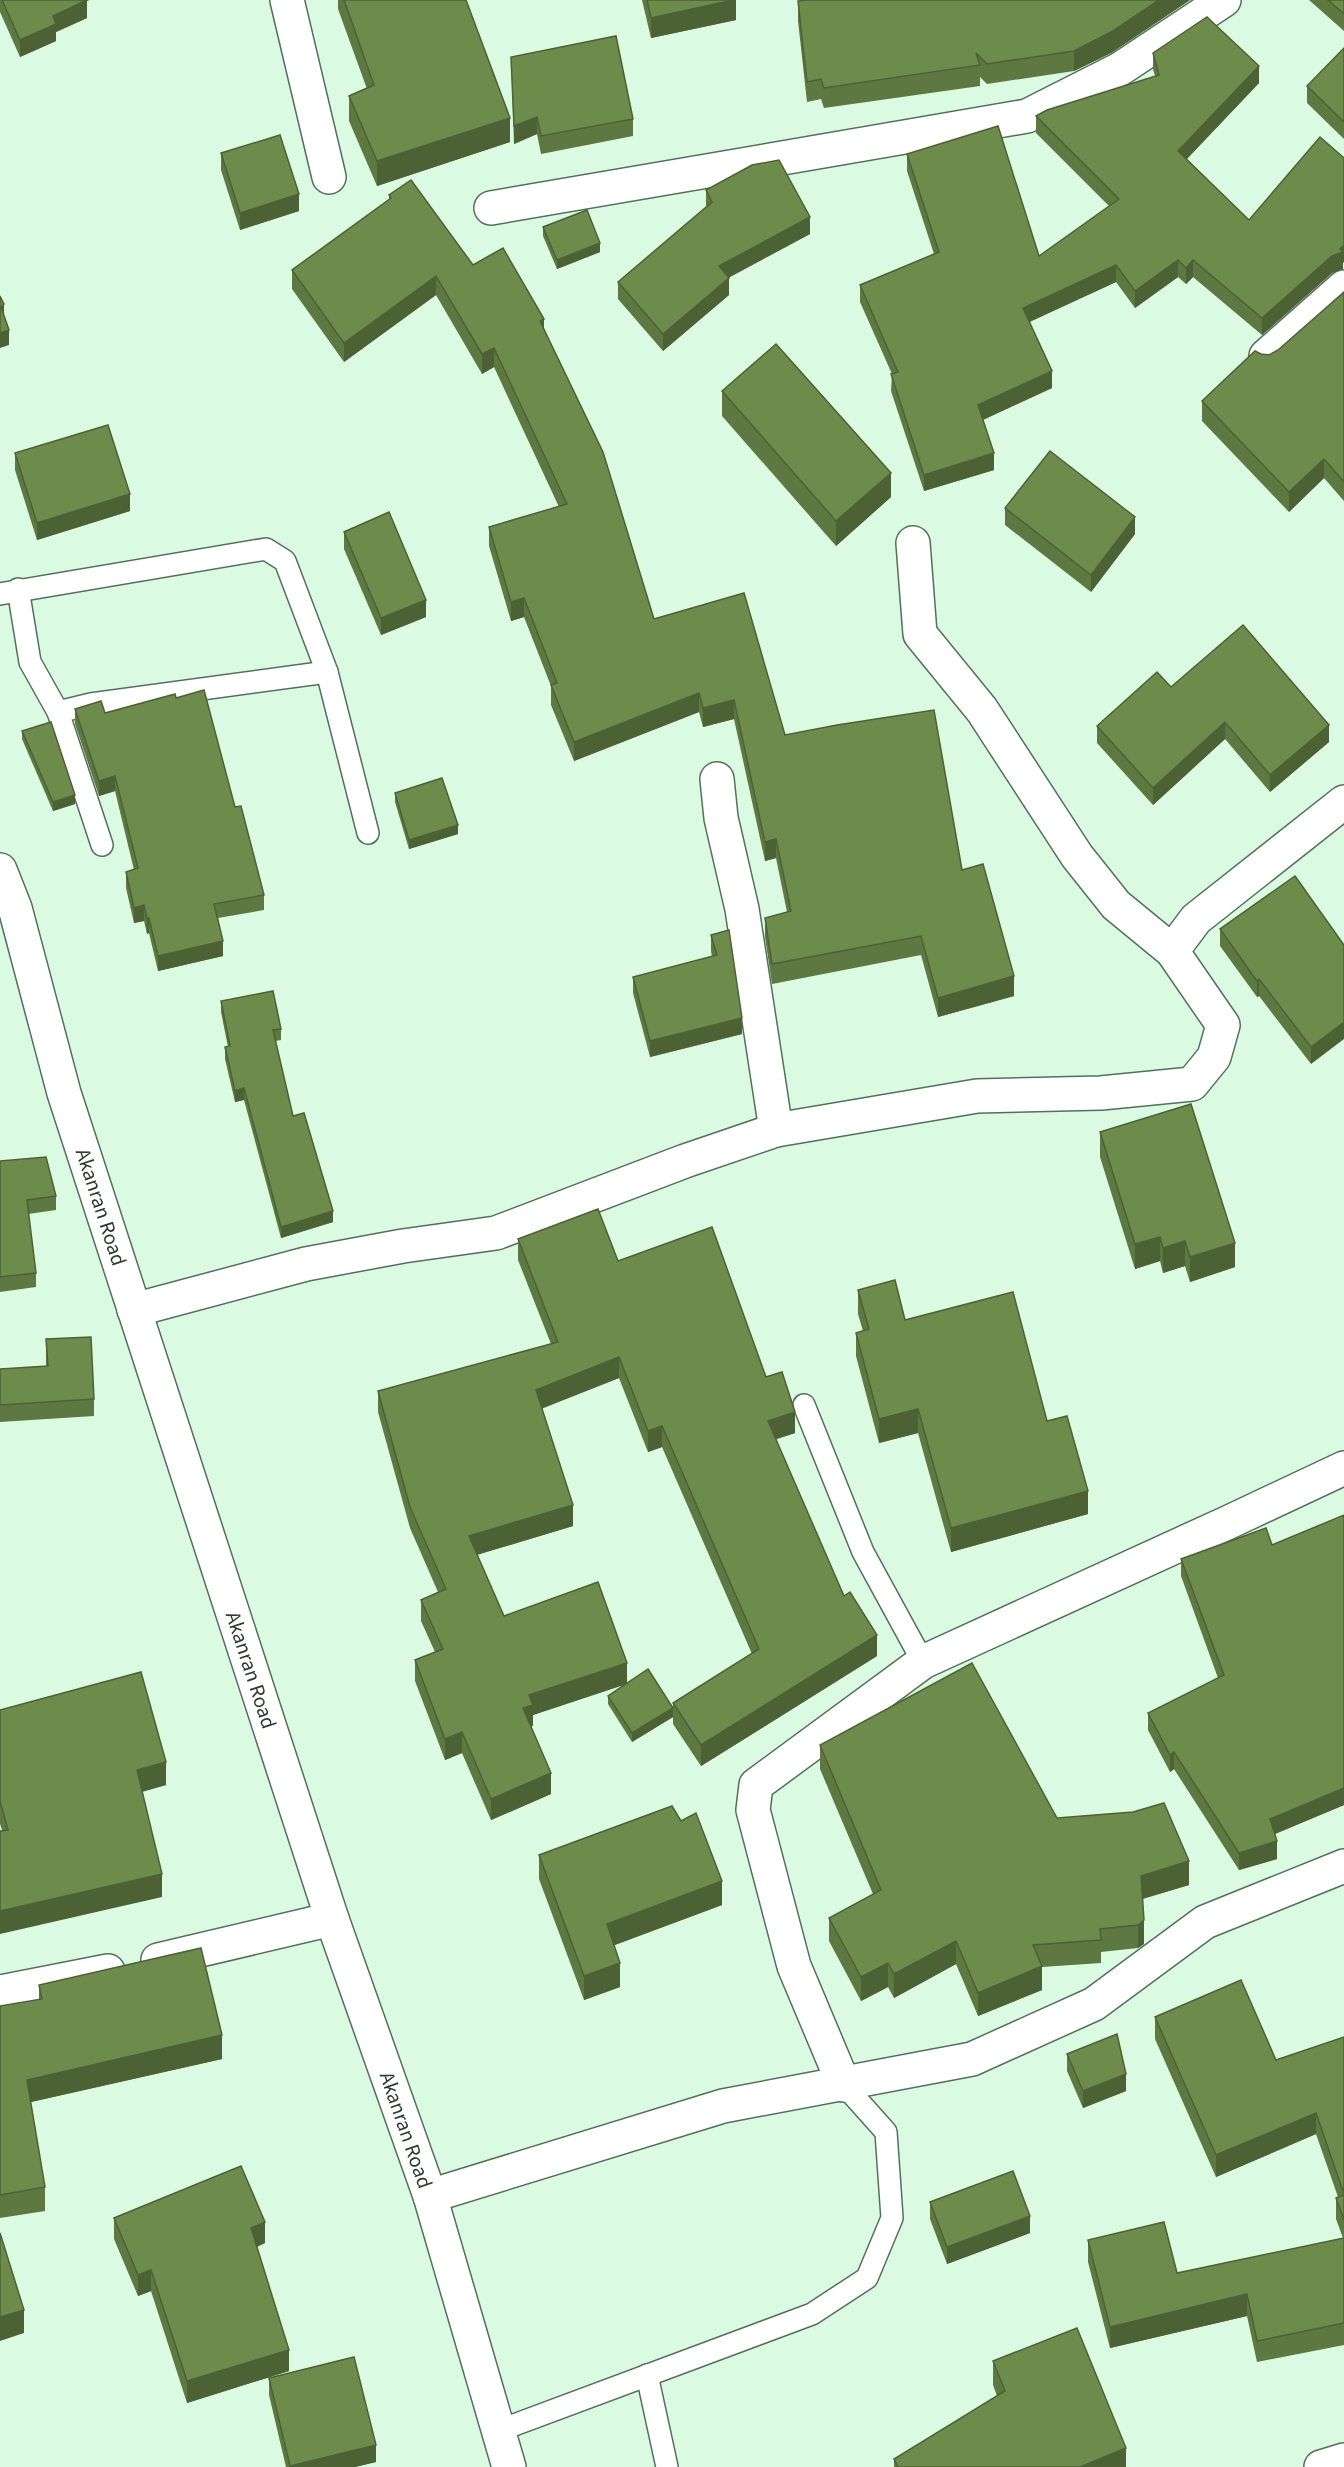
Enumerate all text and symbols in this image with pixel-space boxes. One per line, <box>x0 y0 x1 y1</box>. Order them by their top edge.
street label: Akanran Road <box>68 1144 134 1270</box>
street label: Akanran Road <box>218 1607 284 1733</box>
street label: Akanran Road <box>372 2068 440 2192</box>

